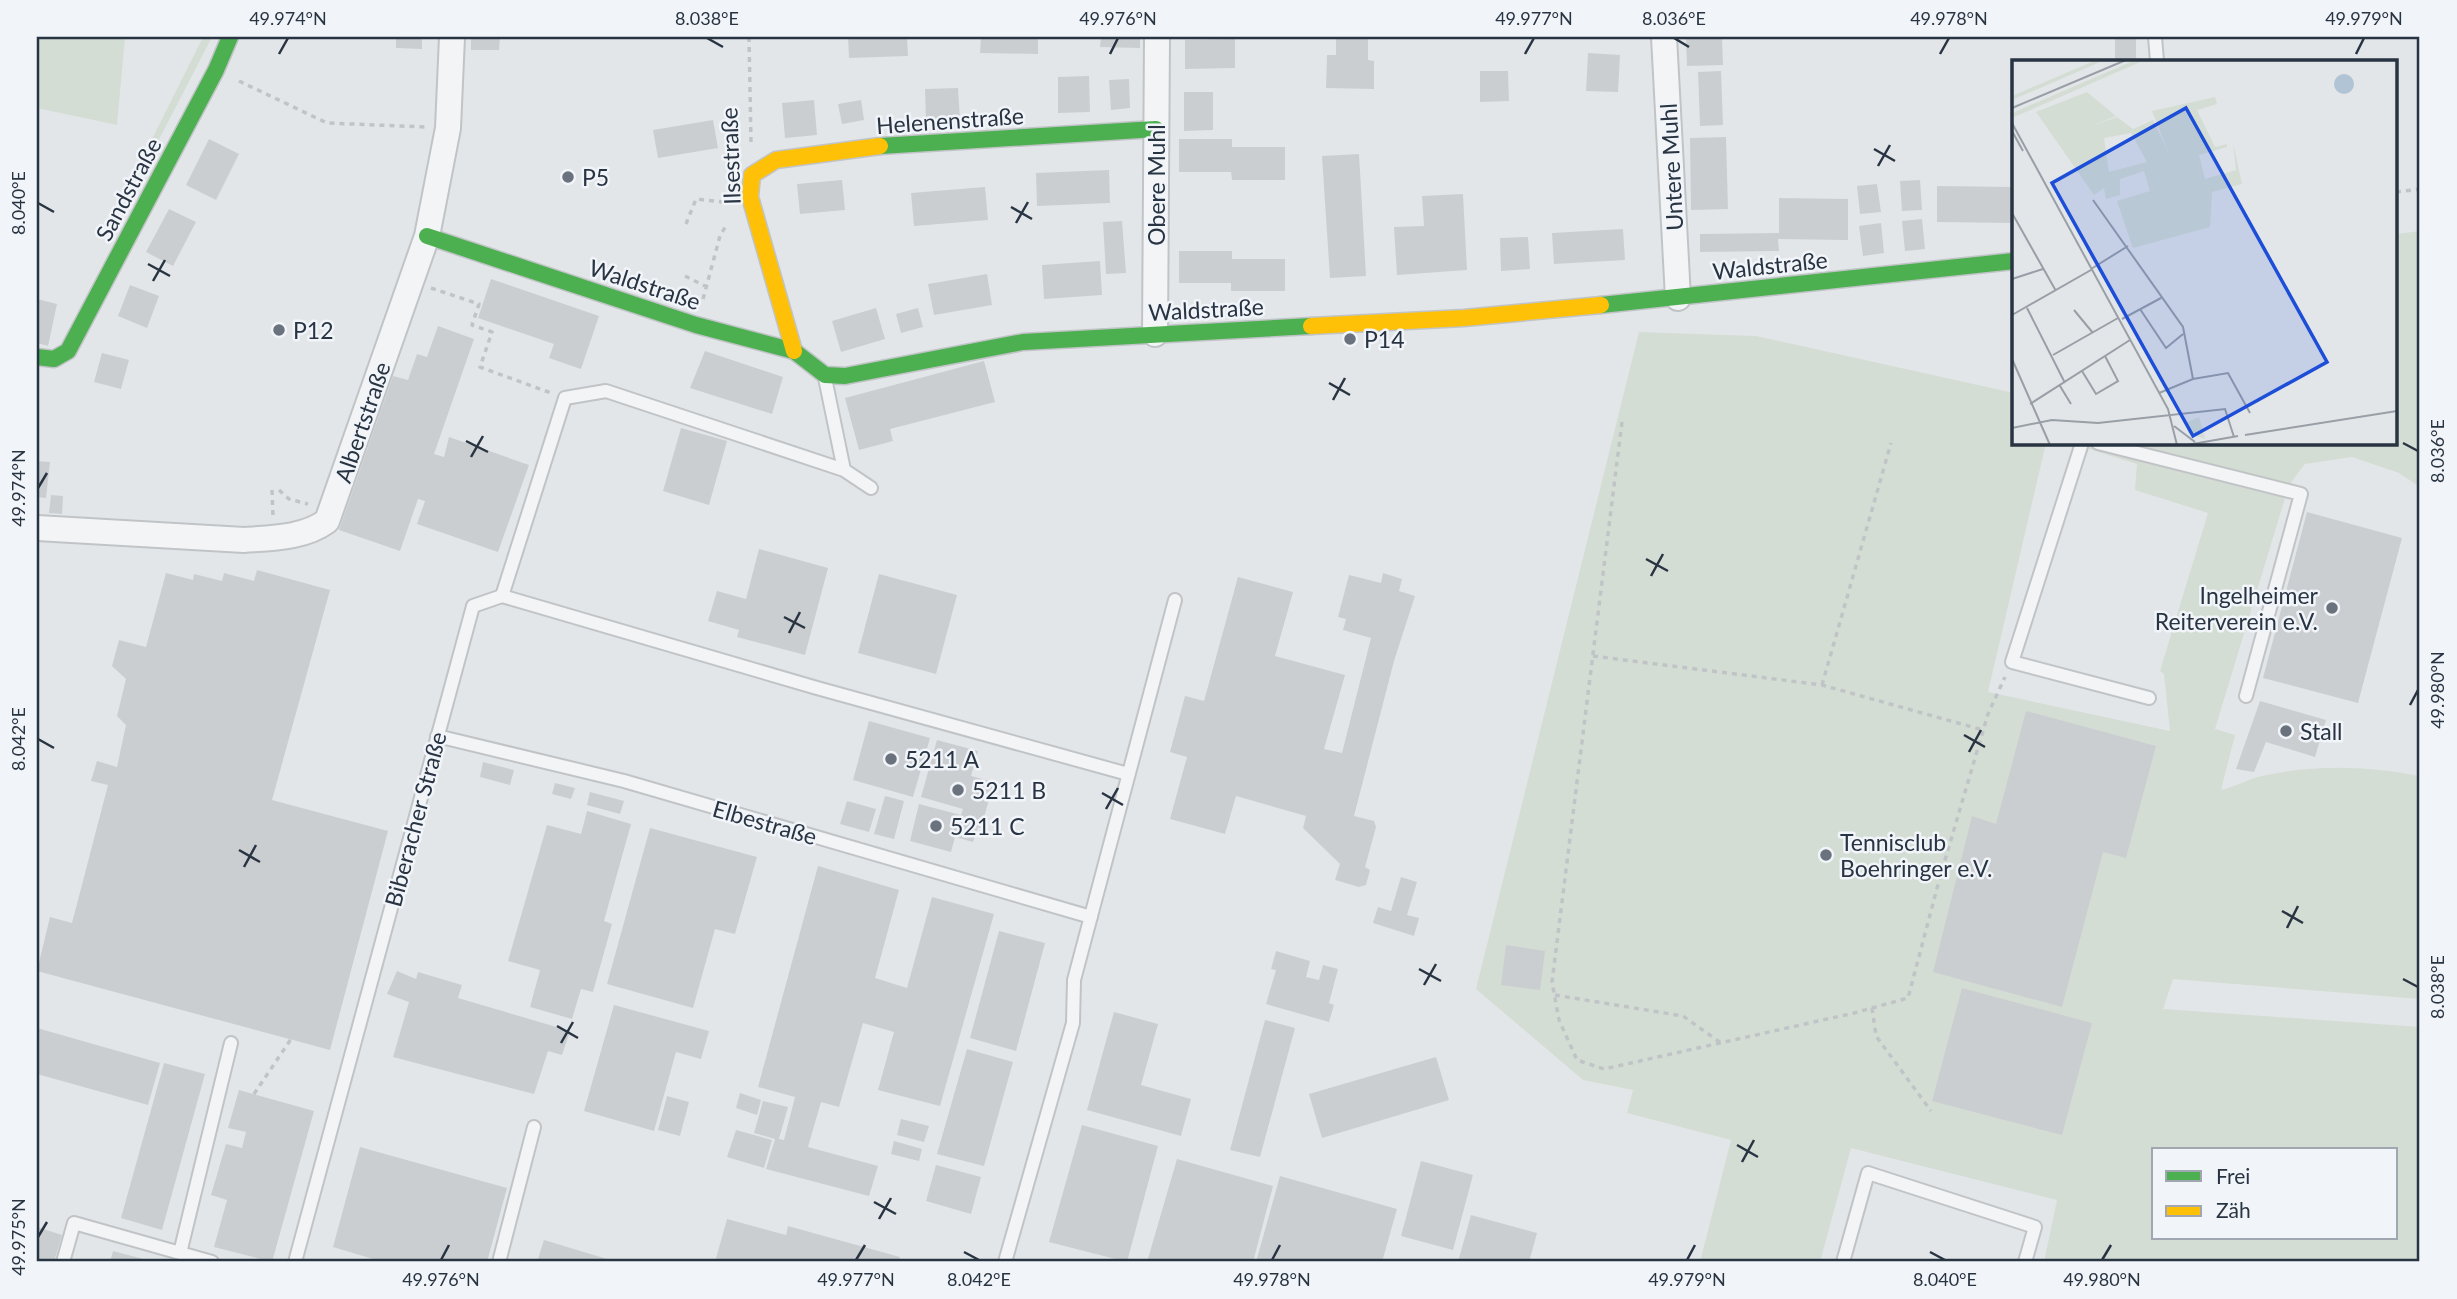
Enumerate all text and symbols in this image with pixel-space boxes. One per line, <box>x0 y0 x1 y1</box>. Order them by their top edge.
text: 49.974°N <box>249 7 327 29</box>
text: 8.038°E <box>675 7 739 29</box>
text: 49.976°N <box>1079 7 1157 29</box>
text: 49.977°N <box>1495 7 1573 29</box>
text: 8.036°E <box>1642 7 1706 29</box>
text: 49.978°N <box>1910 7 1988 29</box>
text: 49.979°N <box>2325 7 2403 29</box>
inset map <box>2012 60 2398 444</box>
street label: Helenenstraße <box>875 101 1025 139</box>
street label: Untere Muhl <box>1654 102 1688 232</box>
street label: Ilsestraße <box>714 107 746 205</box>
street label: Obere Muhl <box>1142 124 1170 246</box>
street label: Sandstraße <box>89 133 167 245</box>
place label: P5 <box>582 163 609 191</box>
marker: P5 <box>560 169 576 185</box>
text: 8.040°E <box>7 171 29 235</box>
street label: Waldstraße <box>1711 245 1829 285</box>
street label: Waldstraße <box>586 253 704 315</box>
street label: Waldstraße <box>1148 292 1264 326</box>
place label: P12 <box>293 316 334 344</box>
marker: P12 <box>271 322 287 338</box>
place label: P14 <box>1364 325 1405 353</box>
marker: P14 <box>1342 331 1358 347</box>
street label: Albertstraße <box>328 358 396 486</box>
text: 8.036°E <box>2426 419 2448 483</box>
text: 49.974°N <box>7 449 29 527</box>
place label: Ingelheimer Reiterverein e.V. <box>2155 581 2319 635</box>
marker: Ingelheimer Reiterverein e.V. <box>2324 600 2340 616</box>
text: 49.980°N <box>2426 651 2448 729</box>
text: 8.042°E <box>7 707 29 771</box>
place label: Stall <box>2300 717 2343 745</box>
marker: Stall <box>2278 723 2294 739</box>
street label: Biberacher Straße <box>378 729 452 909</box>
place label: 5211 A <box>905 745 979 773</box>
marker: 5211 A <box>883 751 899 767</box>
place label: 5211 B <box>972 776 1046 804</box>
marker: 5211 B <box>950 782 966 798</box>
street label: Elbestraße <box>710 794 820 850</box>
place label: 5211 C <box>950 812 1025 840</box>
marker: 5211 C <box>928 818 944 834</box>
place label: Tennisclub Boehringer e.V. <box>1840 828 1992 882</box>
marker: Tennisclub Boehringer e.V. <box>1818 847 1834 863</box>
text: 8.038°E <box>2426 955 2448 1019</box>
legend <box>2152 1148 2398 1240</box>
text: Frei <box>2216 1163 2250 1188</box>
text: Zäh <box>2216 1197 2251 1222</box>
text: 49.975°N <box>7 1198 29 1276</box>
text: 49.976°N <box>402 1268 480 1290</box>
text: 49.977°N <box>817 1268 895 1290</box>
text: 8.042°E <box>947 1268 1011 1290</box>
text: 49.978°N <box>1233 1268 1311 1290</box>
text: 49.979°N <box>1648 1268 1726 1290</box>
text: 8.040°E <box>1913 1268 1977 1290</box>
text: 49.980°N <box>2063 1268 2141 1290</box>

